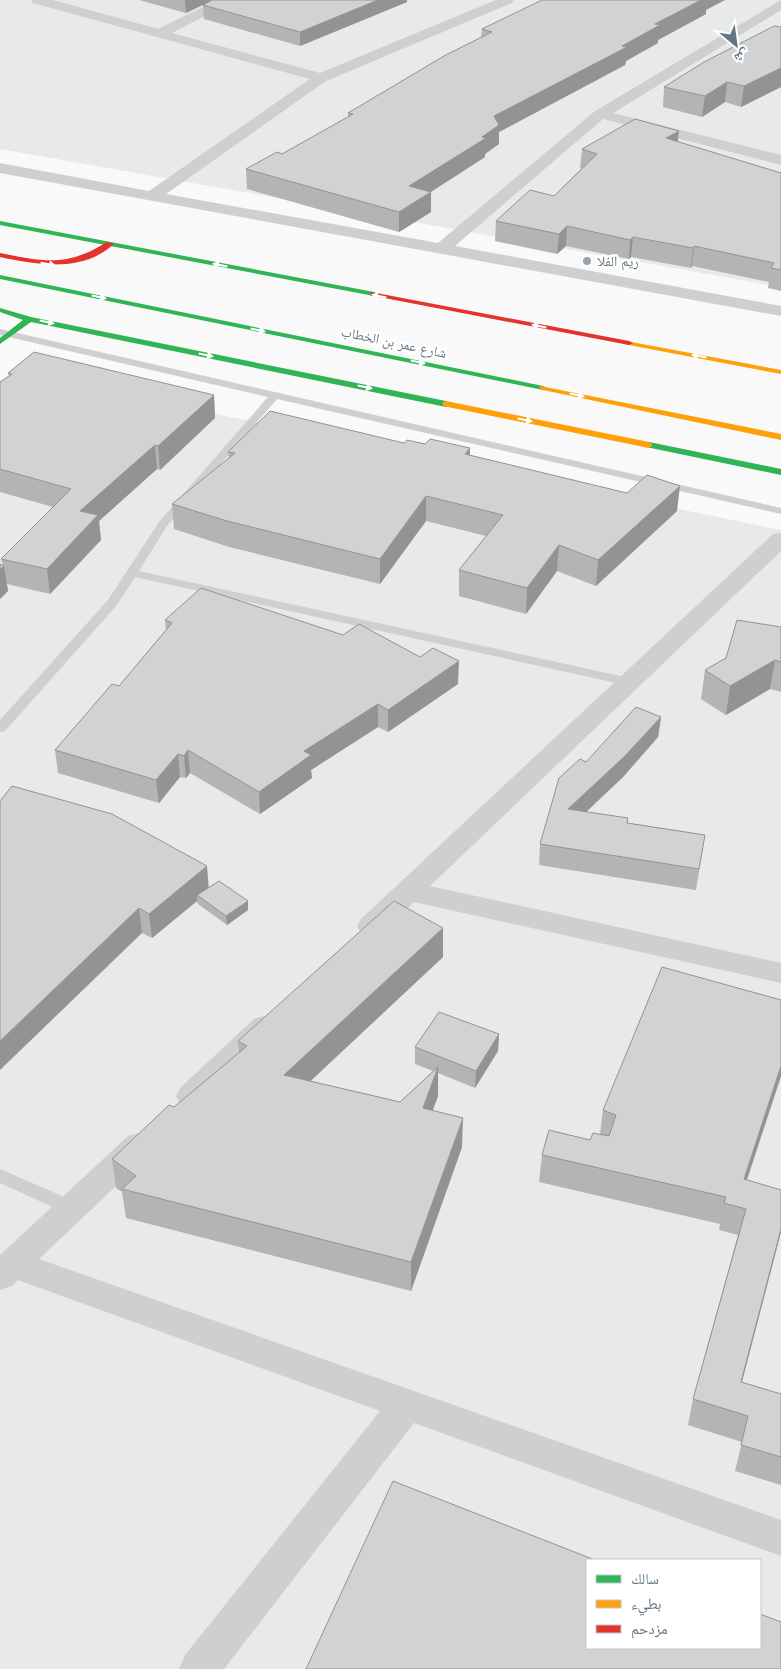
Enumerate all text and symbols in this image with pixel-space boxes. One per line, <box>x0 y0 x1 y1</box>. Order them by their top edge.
north arrow <box>711 20 761 70</box>
text: ش <box>731 45 753 67</box>
place label: ريم الفلا <box>597 253 639 271</box>
marker: ريم الفلا <box>581 255 593 267</box>
one-way arrow <box>40 260 56 268</box>
one-way arrow <box>212 261 227 269</box>
one-way arrow <box>371 291 387 299</box>
one-way arrow <box>92 294 108 302</box>
one-way arrow <box>39 318 55 326</box>
one-way arrow <box>532 322 547 330</box>
street label: شارع عمر بن الخطاب <box>339 323 448 363</box>
one-way arrow <box>251 326 266 334</box>
one-way arrow <box>199 351 215 359</box>
one-way arrow <box>690 352 706 360</box>
one-way arrow <box>410 359 426 367</box>
one-way arrow <box>358 383 373 391</box>
one-way arrow <box>569 391 584 399</box>
one-way arrow <box>517 416 533 424</box>
legend <box>586 1559 761 1649</box>
text: سالك <box>631 1570 659 1587</box>
text: بطيء <box>631 1595 661 1616</box>
text: مزدحم <box>631 1620 668 1639</box>

